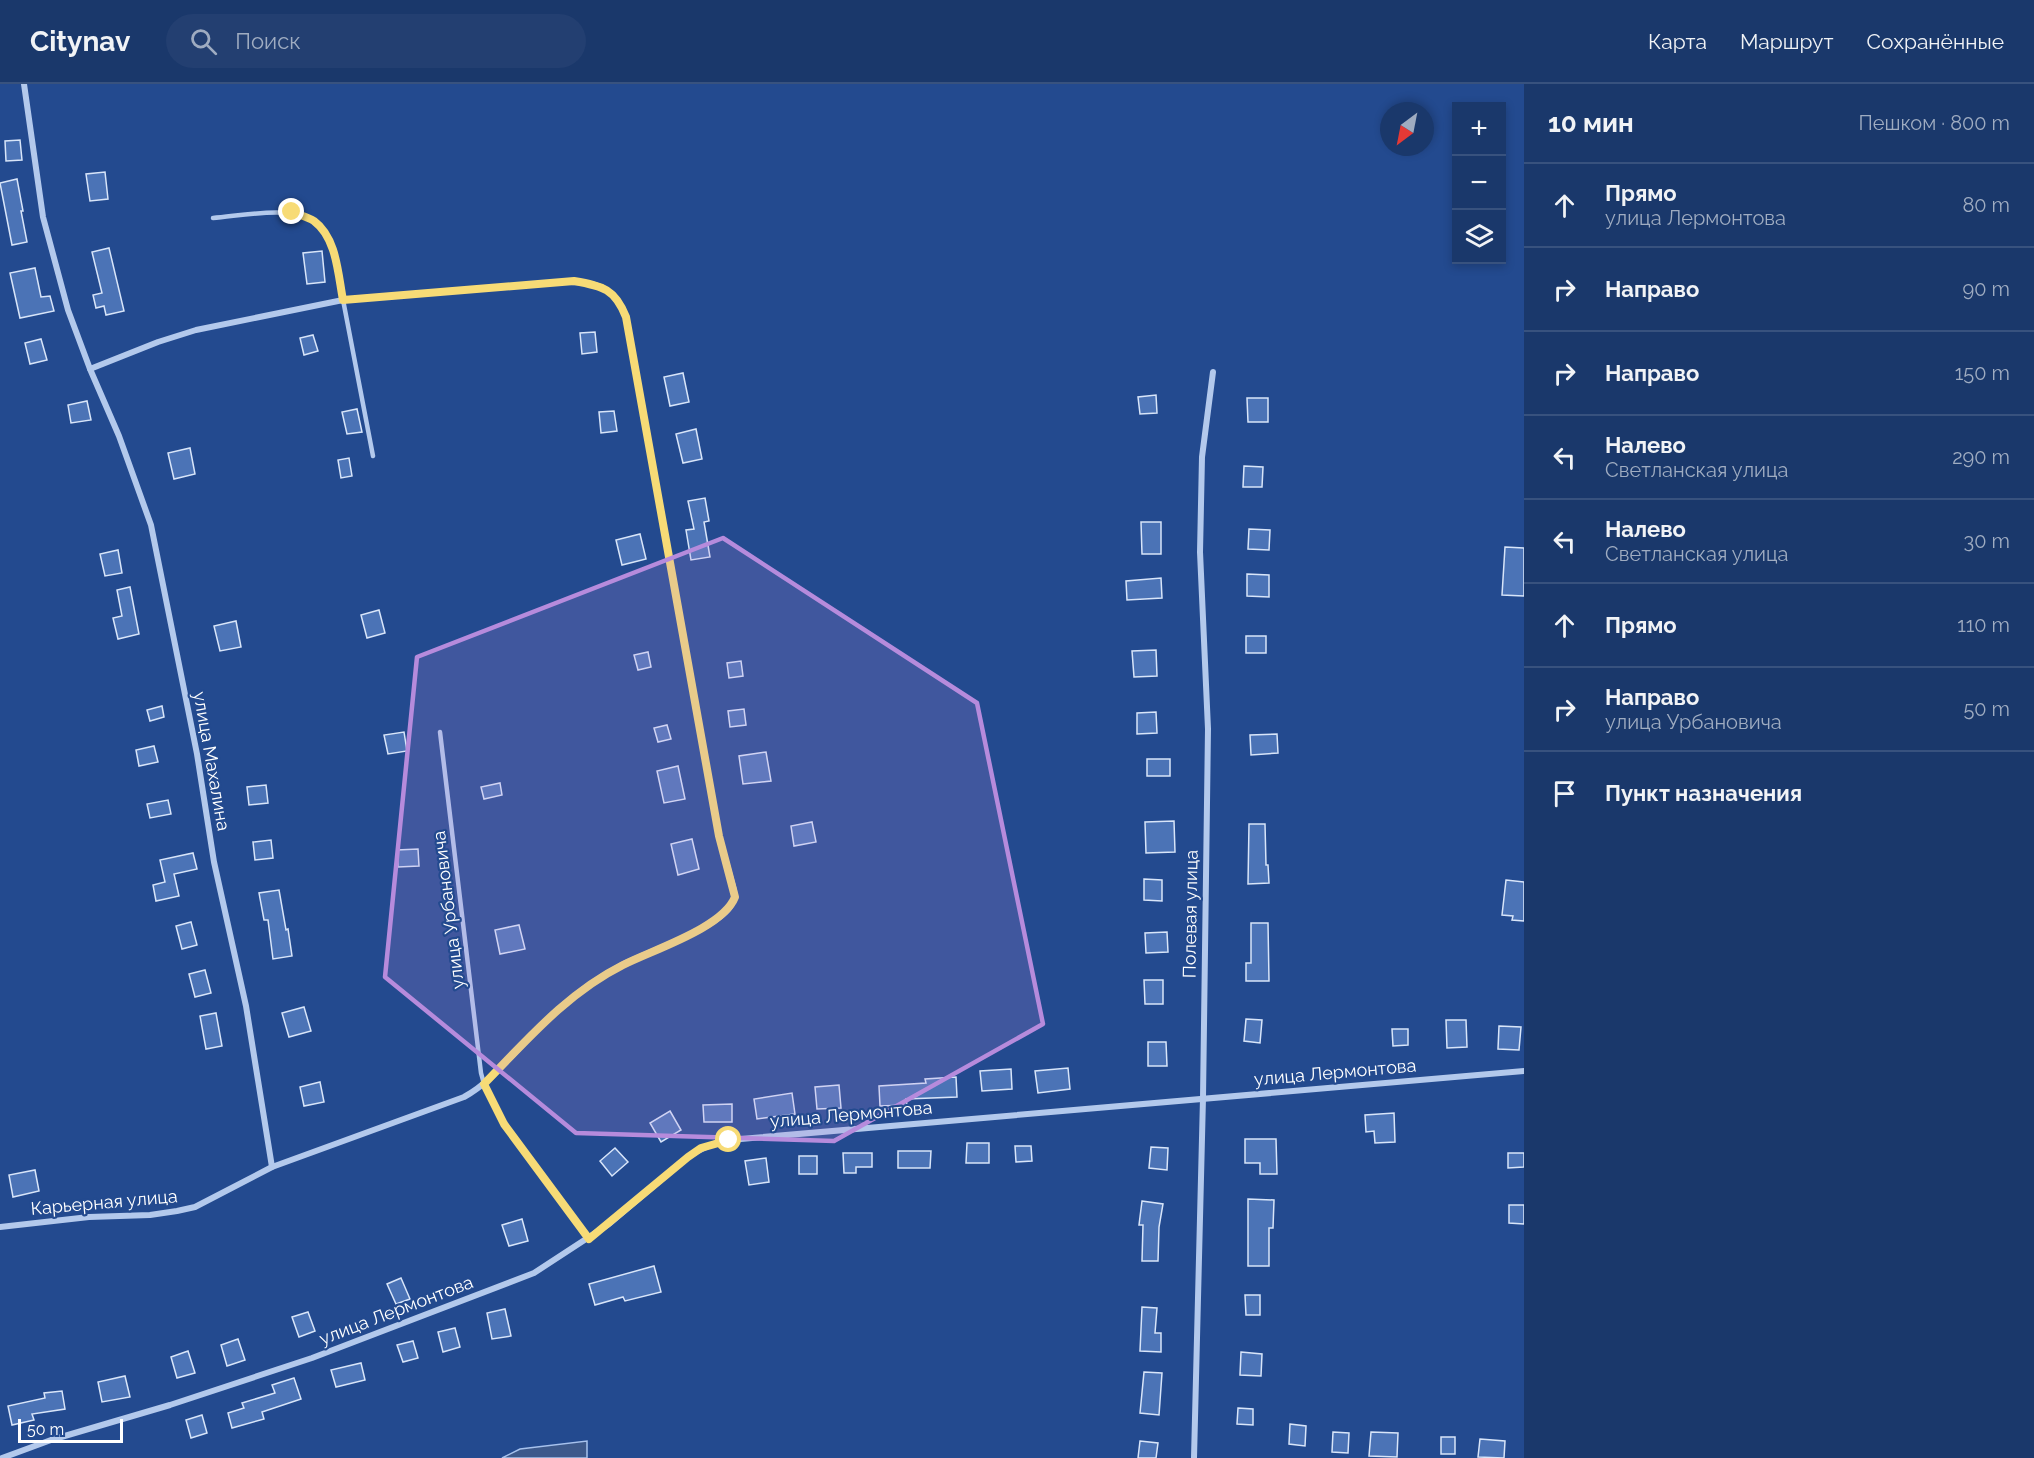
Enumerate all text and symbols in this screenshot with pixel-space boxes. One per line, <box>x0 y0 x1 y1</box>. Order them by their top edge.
search box <box>166 14 586 68</box>
text: Citynav <box>30 25 130 58</box>
icon: search <box>187 25 220 58</box>
text: Поиск <box>235 28 301 54</box>
text: Карта <box>1648 29 1707 54</box>
text: Маршрут <box>1740 29 1833 54</box>
text: Сохранённые <box>1866 29 2004 54</box>
north arrow <box>1380 102 1434 156</box>
map controls <box>1452 102 1506 264</box>
button: + <box>1452 102 1506 156</box>
text: 10 мин <box>1548 108 1634 138</box>
text: Пешком · 800 m <box>1858 111 2010 135</box>
button: − <box>1452 156 1506 210</box>
text: Прямо <box>1605 180 1677 206</box>
icon: ahead <box>1548 189 1581 222</box>
text: 80 m <box>1962 193 2010 217</box>
route end <box>278 198 304 224</box>
text: улица Лермонтова <box>1605 206 1786 230</box>
button: layers <box>1452 210 1506 264</box>
icon: right <box>1548 273 1581 306</box>
text: Направо <box>1605 276 1699 302</box>
text: 90 m <box>1963 277 2010 301</box>
icon: right <box>1548 357 1581 390</box>
text: Направо <box>1605 360 1699 386</box>
text: 150 m <box>1955 361 2010 385</box>
text: Налево <box>1605 432 1686 458</box>
icon: left <box>1548 441 1581 474</box>
text: 290 m <box>1952 445 2010 469</box>
text: Светланская улица <box>1605 458 1788 482</box>
text: Налево <box>1605 516 1686 542</box>
icon: left <box>1548 525 1581 558</box>
text: 30 m <box>1964 529 2010 553</box>
text: Светланская улица <box>1605 542 1788 566</box>
icon: ahead <box>1548 609 1581 642</box>
text: Прямо <box>1605 612 1677 638</box>
text: 110 m <box>1957 613 2010 637</box>
text: Направо <box>1605 684 1699 710</box>
street label: улица Махалина <box>189 690 235 832</box>
icon: right <box>1548 693 1581 726</box>
text: 50 m <box>1963 697 2010 721</box>
text: улица Урбановича <box>1605 710 1782 734</box>
icon: arrive <box>1548 777 1581 810</box>
text: Пункт назначения <box>1605 780 1802 806</box>
street label: улица Урбановича <box>428 830 468 990</box>
street label: Полевая улица <box>1178 850 1202 978</box>
street label: улица Лермонтова <box>1253 1054 1417 1090</box>
street label: улица Лермонтова <box>769 1096 933 1132</box>
route start <box>715 1126 741 1152</box>
street label: Карьерная улица <box>30 1185 178 1219</box>
street label: улица Лермонтова <box>316 1271 476 1349</box>
scale bar <box>18 1416 123 1444</box>
text: 50 m <box>27 1420 64 1439</box>

